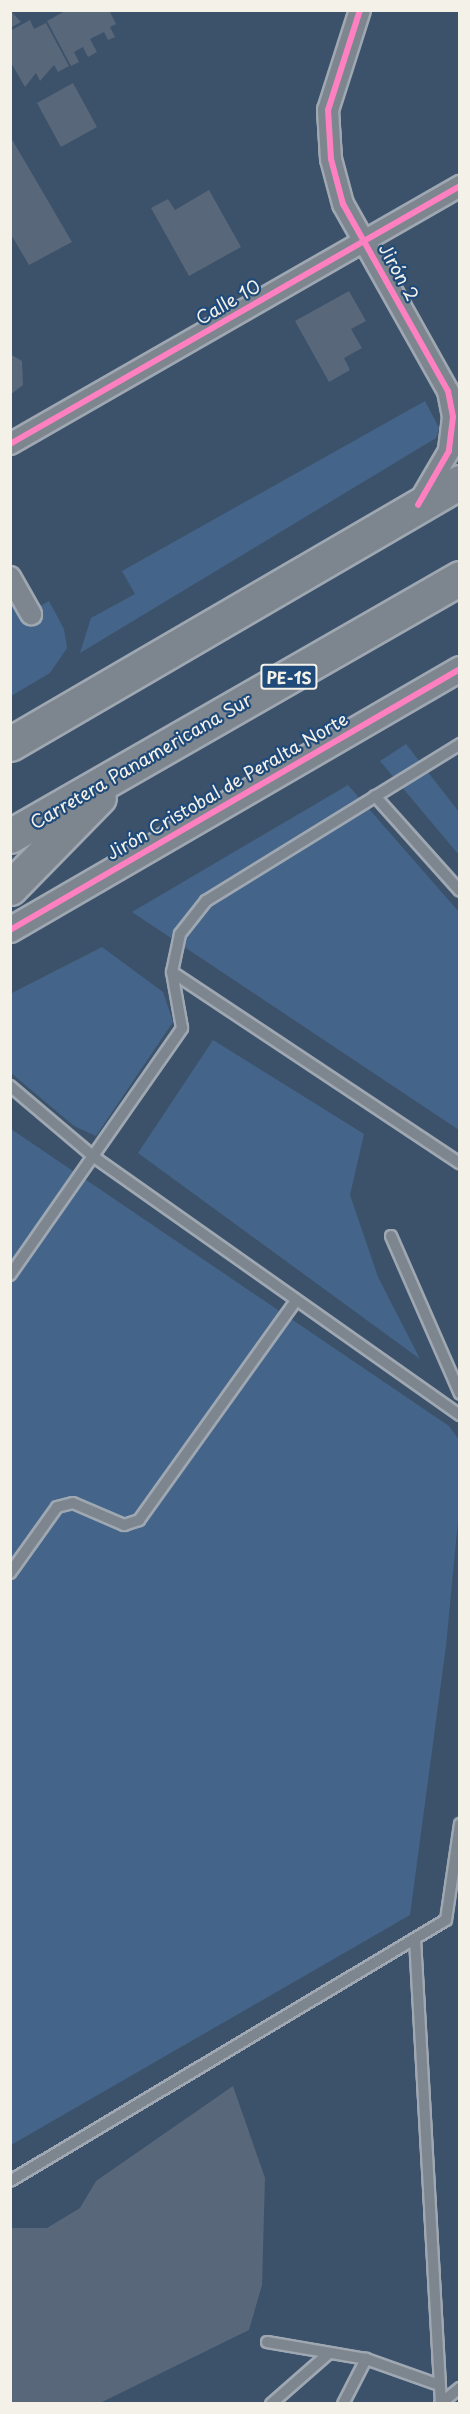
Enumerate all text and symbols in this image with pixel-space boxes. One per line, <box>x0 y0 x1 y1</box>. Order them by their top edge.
street label: Jirón 2 <box>374 239 424 305</box>
street label: Calle 10 <box>192 275 264 329</box>
road number: PE-1S <box>259 664 319 690</box>
street label: Carretera Panamericana Sur <box>26 688 256 834</box>
street label: Jirón Cristobal de Peralta Norte <box>101 707 353 865</box>

